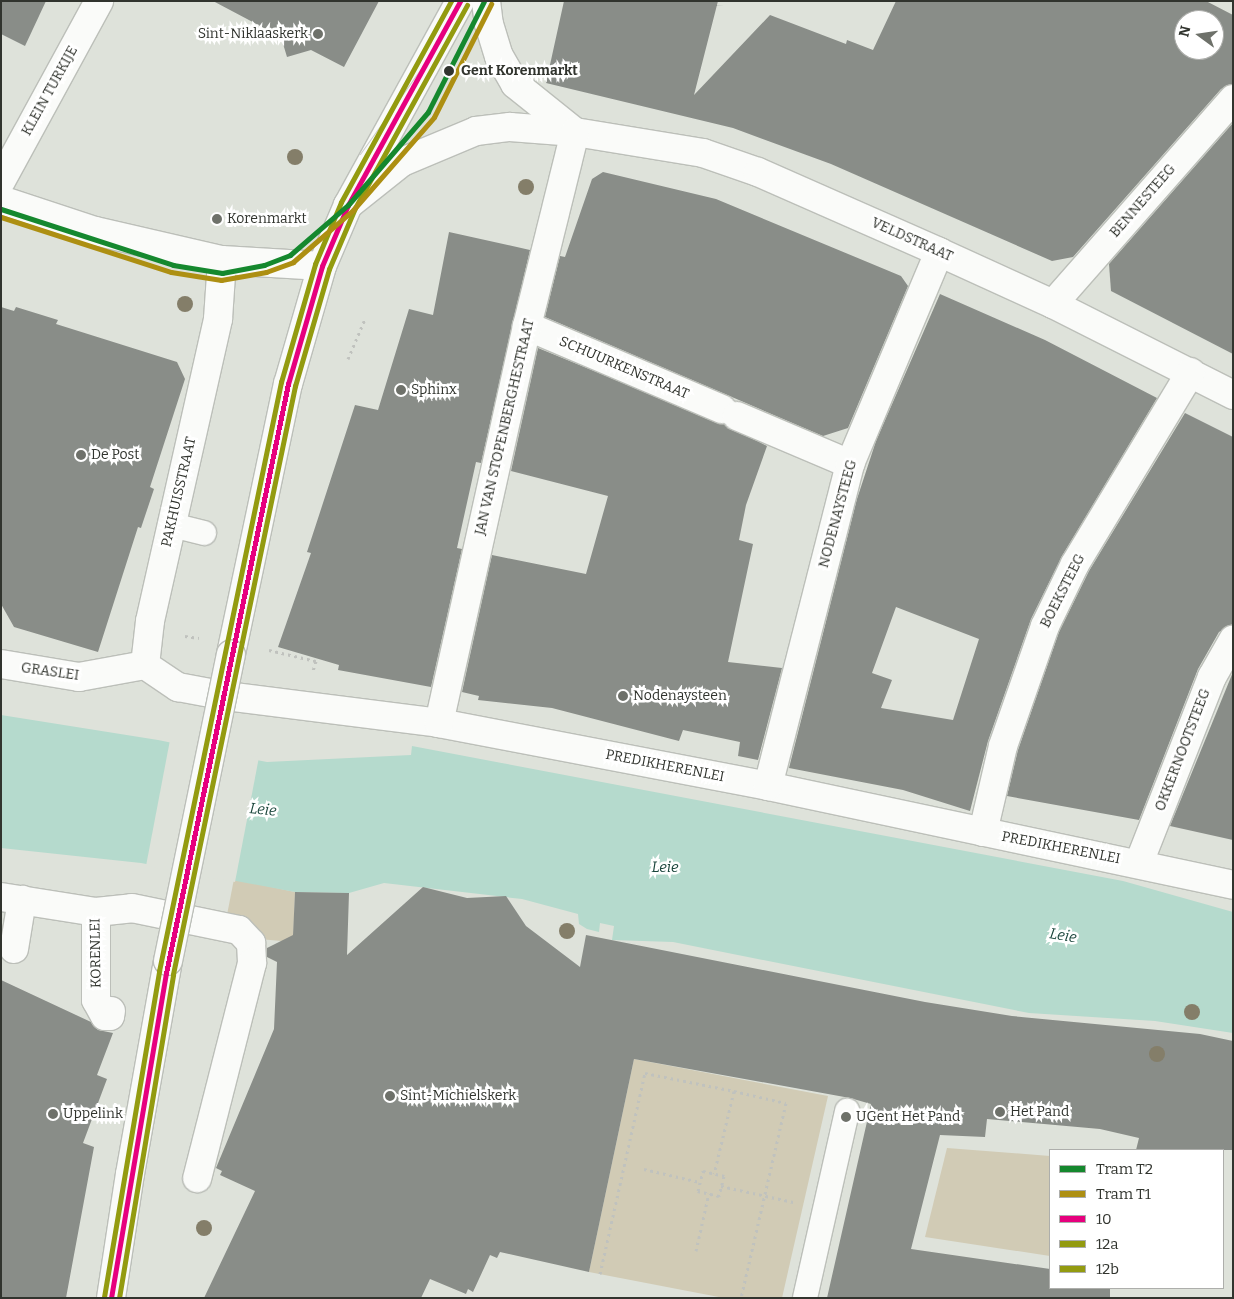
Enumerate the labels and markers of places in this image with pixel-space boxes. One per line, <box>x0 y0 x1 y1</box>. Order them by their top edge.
place label: Sint-Niklaaskerk <box>198 26 308 42</box>
marker: Sint-Niklaaskerk <box>312 28 324 40</box>
marker: Gent Korenmarkt <box>441 63 457 79</box>
place label: Gent Korenmarkt <box>461 63 578 79</box>
place label: Korenmarkt <box>227 211 306 227</box>
marker: Korenmarkt <box>211 213 223 225</box>
place label: Sphinx <box>411 382 457 398</box>
marker: Sphinx <box>395 384 407 396</box>
place label: De Post <box>91 447 139 463</box>
marker: De Post <box>75 449 87 461</box>
place label: Nodenaysteen <box>633 688 727 704</box>
marker: Nodenaysteen <box>617 690 629 702</box>
place label: Sint-Michielskerk <box>400 1088 516 1104</box>
marker: Sint-Michielskerk <box>384 1090 396 1102</box>
place label: Het Pand <box>1010 1104 1069 1120</box>
place label: Uppelink <box>63 1106 123 1122</box>
marker: Het Pand <box>994 1106 1006 1118</box>
marker: Uppelink <box>47 1108 59 1120</box>
place label: UGent Het Pand <box>856 1109 960 1125</box>
marker: UGent Het Pand <box>840 1111 852 1123</box>

